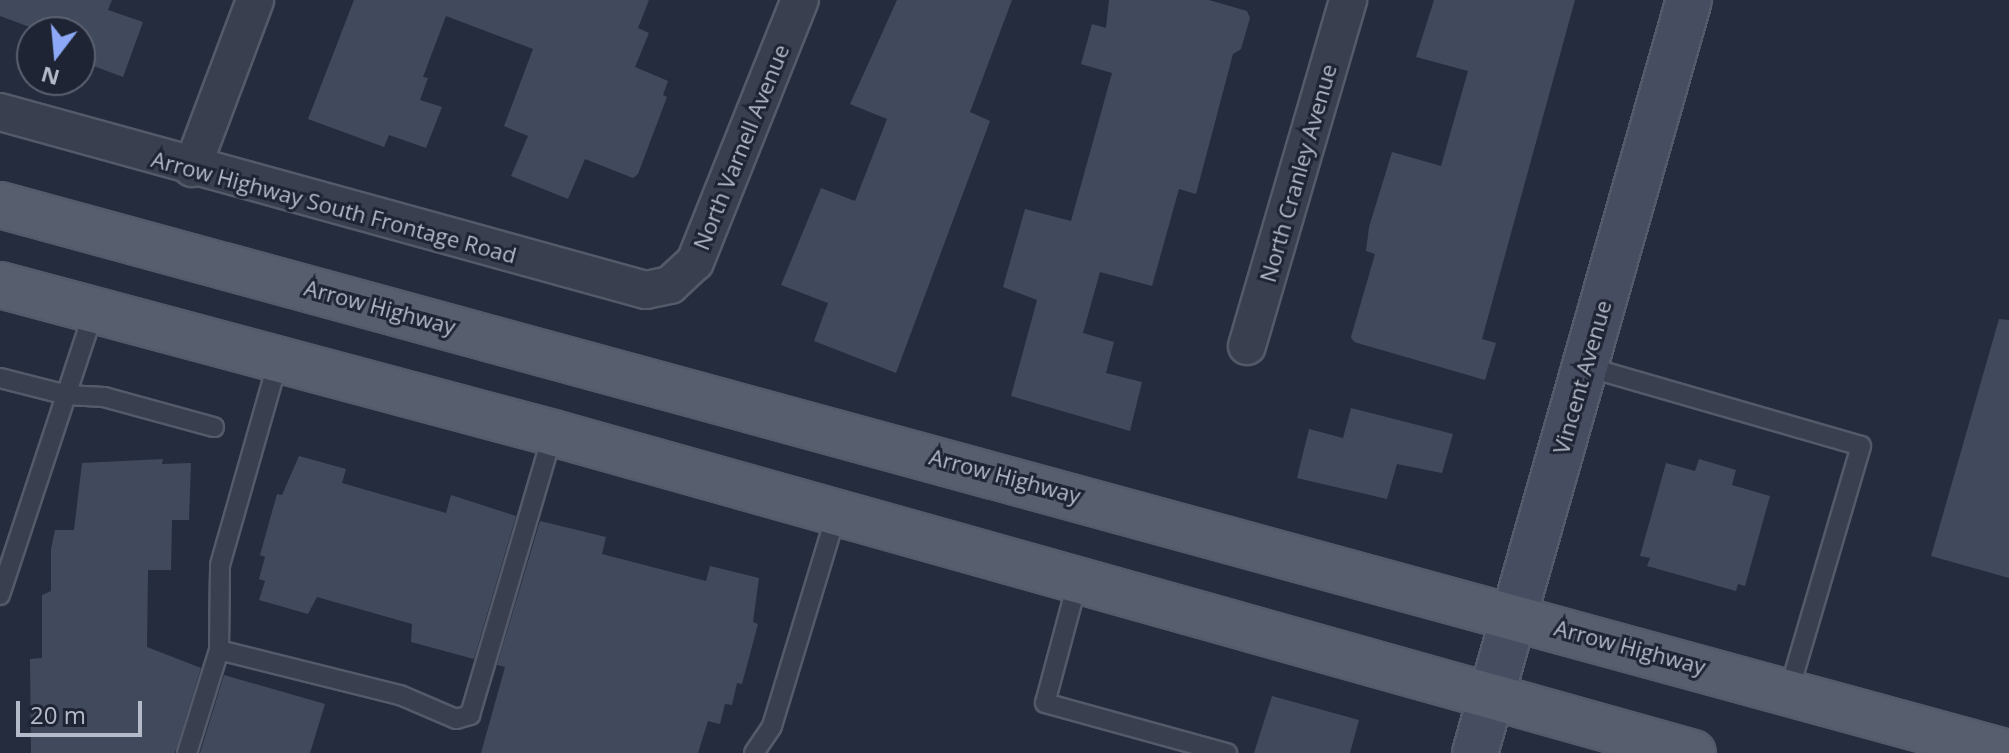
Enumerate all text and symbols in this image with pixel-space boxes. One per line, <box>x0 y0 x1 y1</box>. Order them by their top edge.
north arrow <box>16 16 96 96</box>
street label: North Varnell Avenue <box>688 40 794 254</box>
text: N <box>37 60 63 94</box>
street label: North Cranley Avenue <box>1254 61 1342 285</box>
street label: Arrow Highway South Frontage Road <box>149 146 519 268</box>
street label: Arrow Highway <box>302 274 458 340</box>
street label: Vincent Avenue <box>1547 297 1617 457</box>
street label: Arrow Highway <box>927 443 1083 509</box>
street label: Arrow Highway <box>1552 614 1708 680</box>
scale bar <box>20 685 146 735</box>
text: 20 m <box>30 698 86 731</box>

